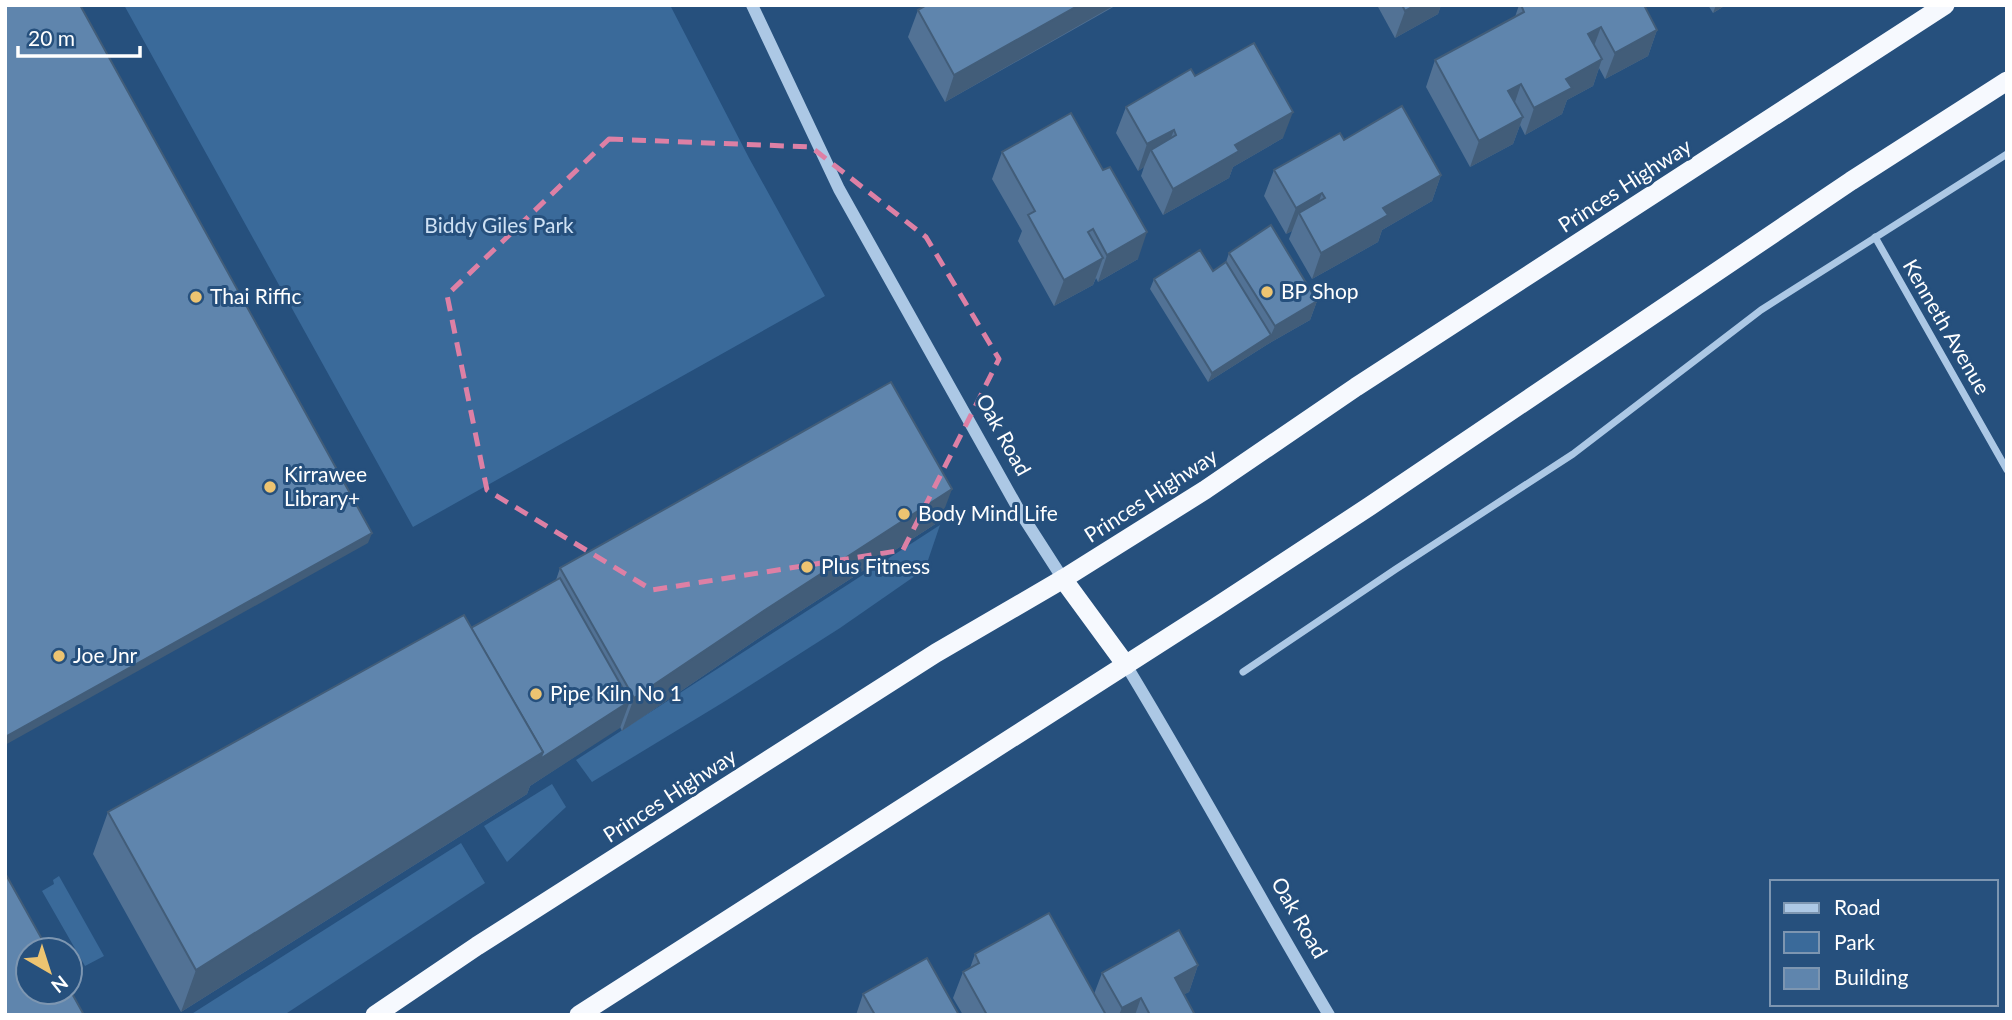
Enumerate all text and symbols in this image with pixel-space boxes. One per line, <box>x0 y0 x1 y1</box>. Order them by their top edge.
scale bar <box>18 14 140 58</box>
text: 20 m <box>28 25 75 50</box>
street label: Princes Highway <box>1553 132 1695 237</box>
park label: Biddy Giles Park <box>424 212 574 237</box>
street label: Kenneth Avenue <box>1898 254 1996 398</box>
place label: BP Shop <box>1281 278 1359 303</box>
place label: Thai Riffic <box>210 283 302 308</box>
marker: BP Shop <box>1259 284 1275 300</box>
marker: Thai Riffic <box>188 289 204 305</box>
street label: Oak Road <box>972 389 1037 480</box>
street label: Princes Highway <box>1079 442 1221 547</box>
place label: Kirrawee Library+ <box>284 461 367 510</box>
marker: Kirrawee Library+ <box>262 479 278 495</box>
place label: Body Mind Life <box>918 500 1058 525</box>
marker: Body Mind Life <box>896 506 912 522</box>
place label: Plus Fitness <box>821 553 930 578</box>
marker: Plus Fitness <box>799 559 815 575</box>
place label: Joe Jnr <box>73 642 138 667</box>
marker: Joe Jnr <box>51 648 67 664</box>
place label: Pipe Kiln No 1 <box>550 680 682 705</box>
marker: Pipe Kiln No 1 <box>528 686 544 702</box>
street label: Princes Highway <box>598 742 740 847</box>
street label: Oak Road <box>1267 872 1334 962</box>
legend <box>1770 880 1998 1006</box>
text: Road <box>1834 894 1881 919</box>
text: Park <box>1834 929 1875 954</box>
north arrow <box>14 936 84 1006</box>
text: Building <box>1834 964 1909 989</box>
text: N <box>47 971 73 998</box>

